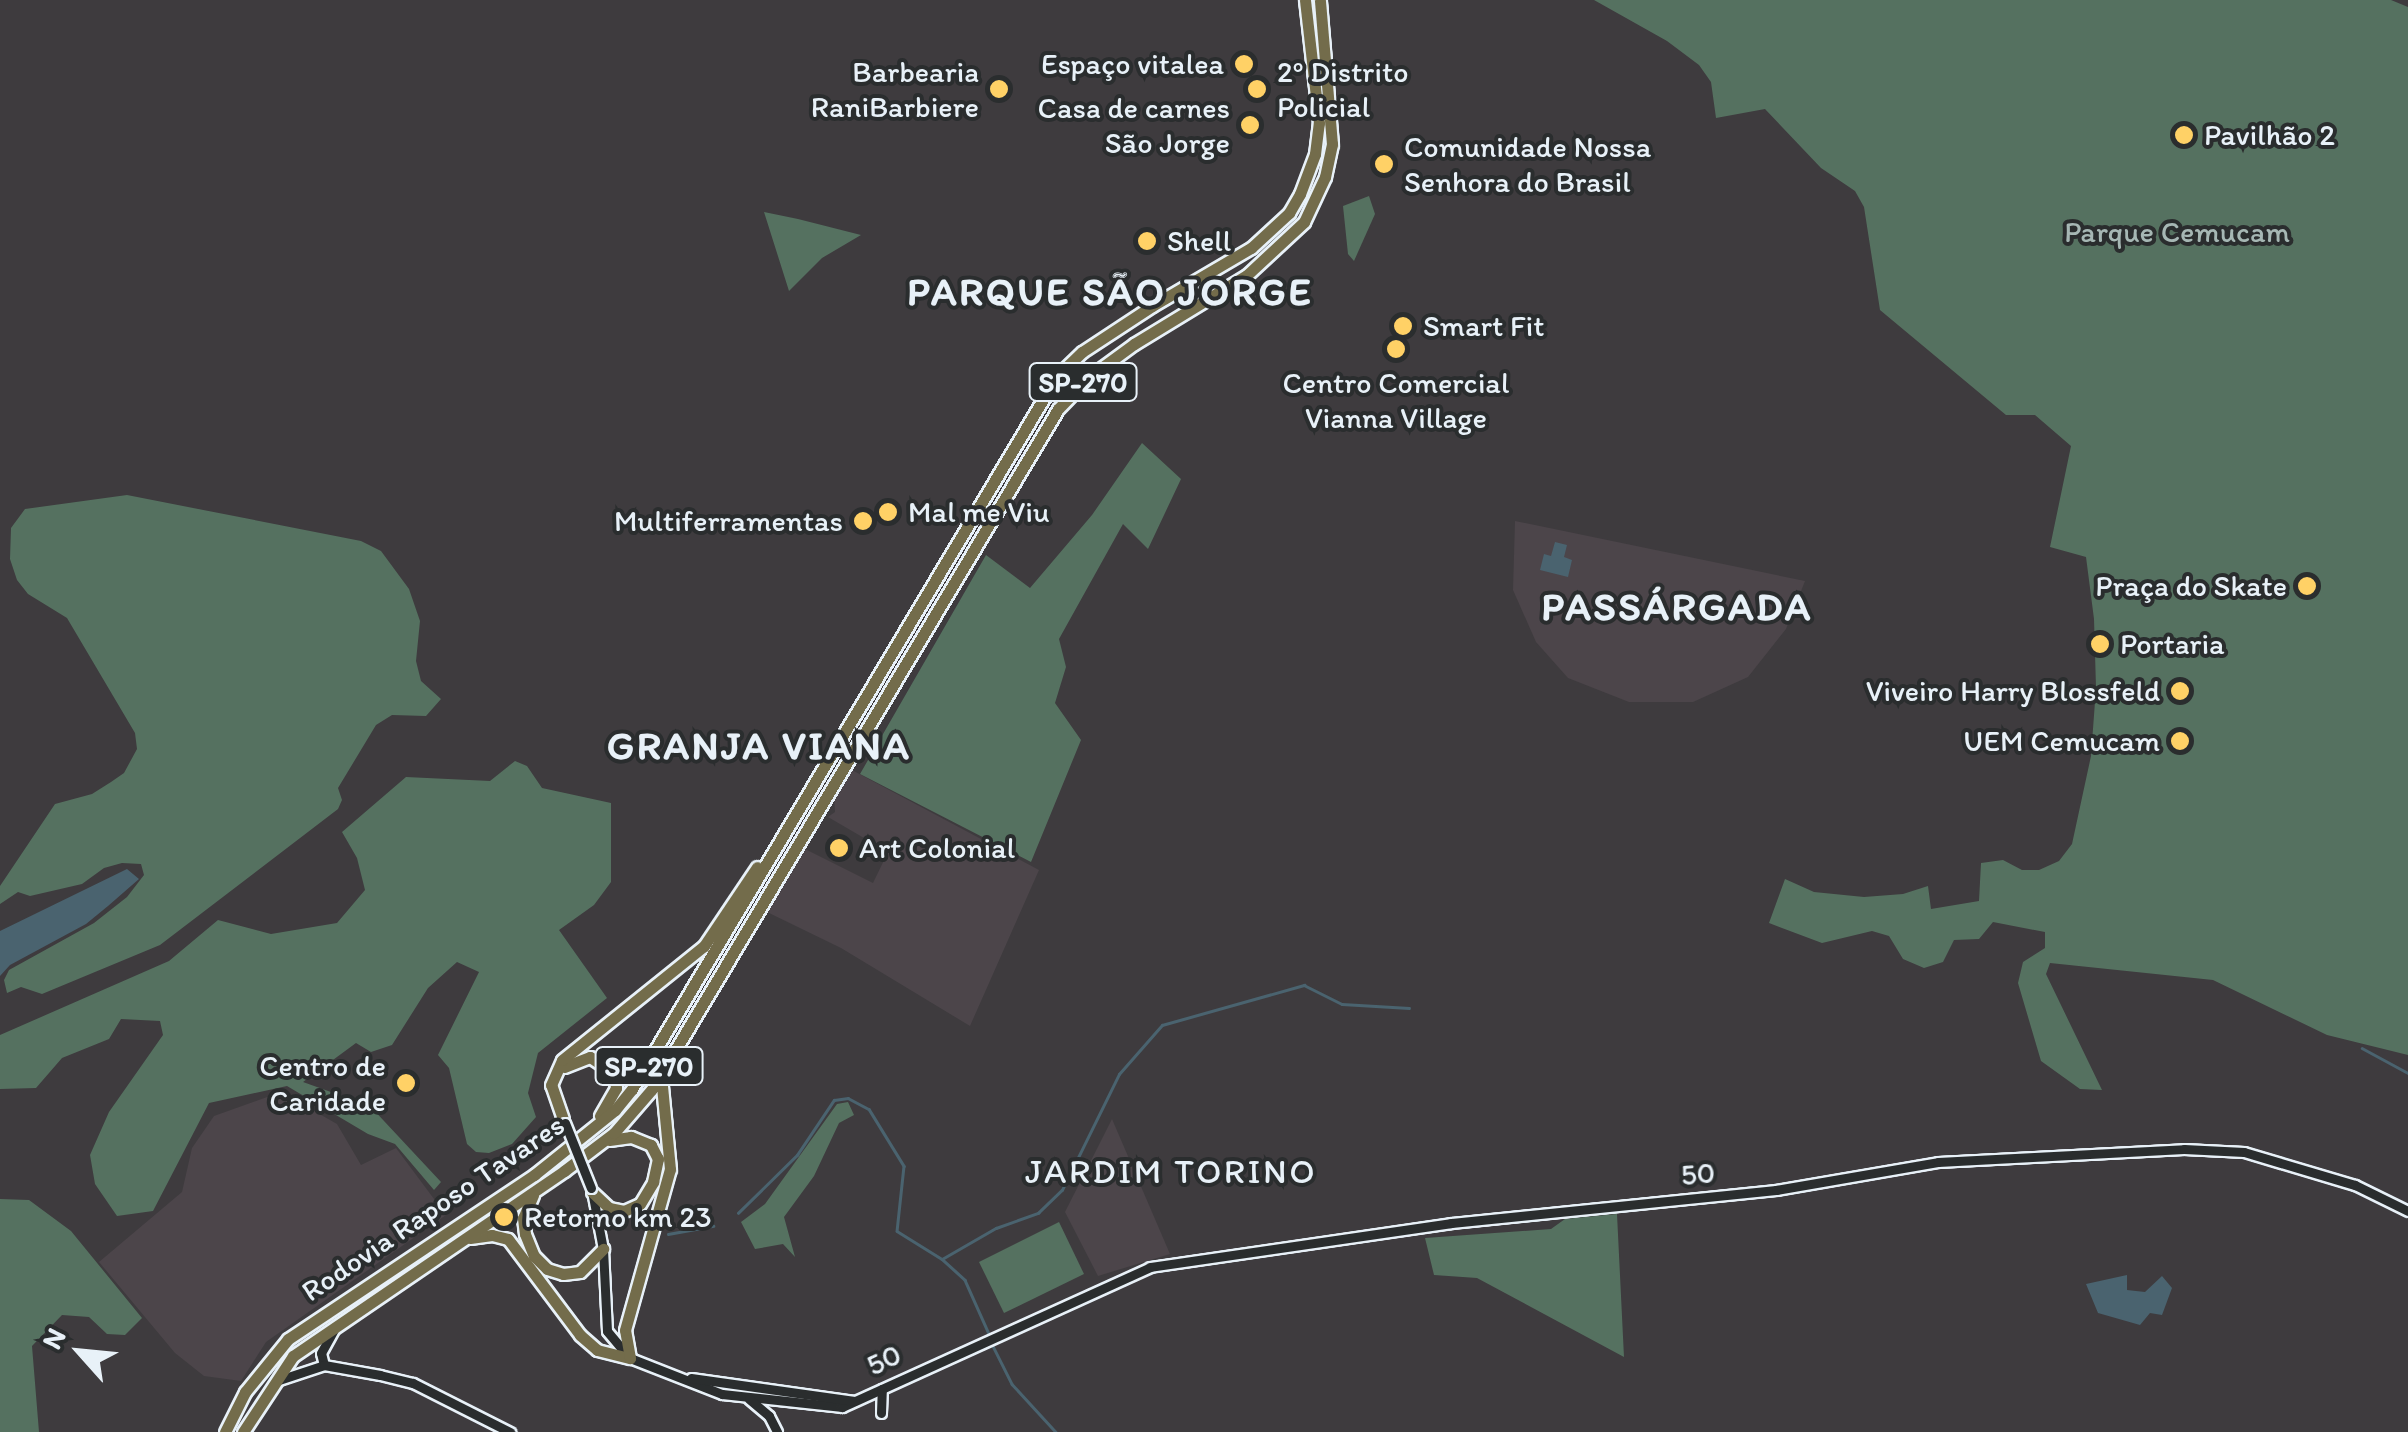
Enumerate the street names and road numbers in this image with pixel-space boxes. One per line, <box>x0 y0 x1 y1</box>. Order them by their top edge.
road number: SP-270 <box>1028 359 1138 405</box>
road number: SP-270 <box>594 1043 704 1089</box>
street label: Rodovia Raposo Tavares <box>296 1107 570 1309</box>
street label: 50 <box>1679 1155 1717 1193</box>
street label: 50 <box>861 1336 907 1384</box>

